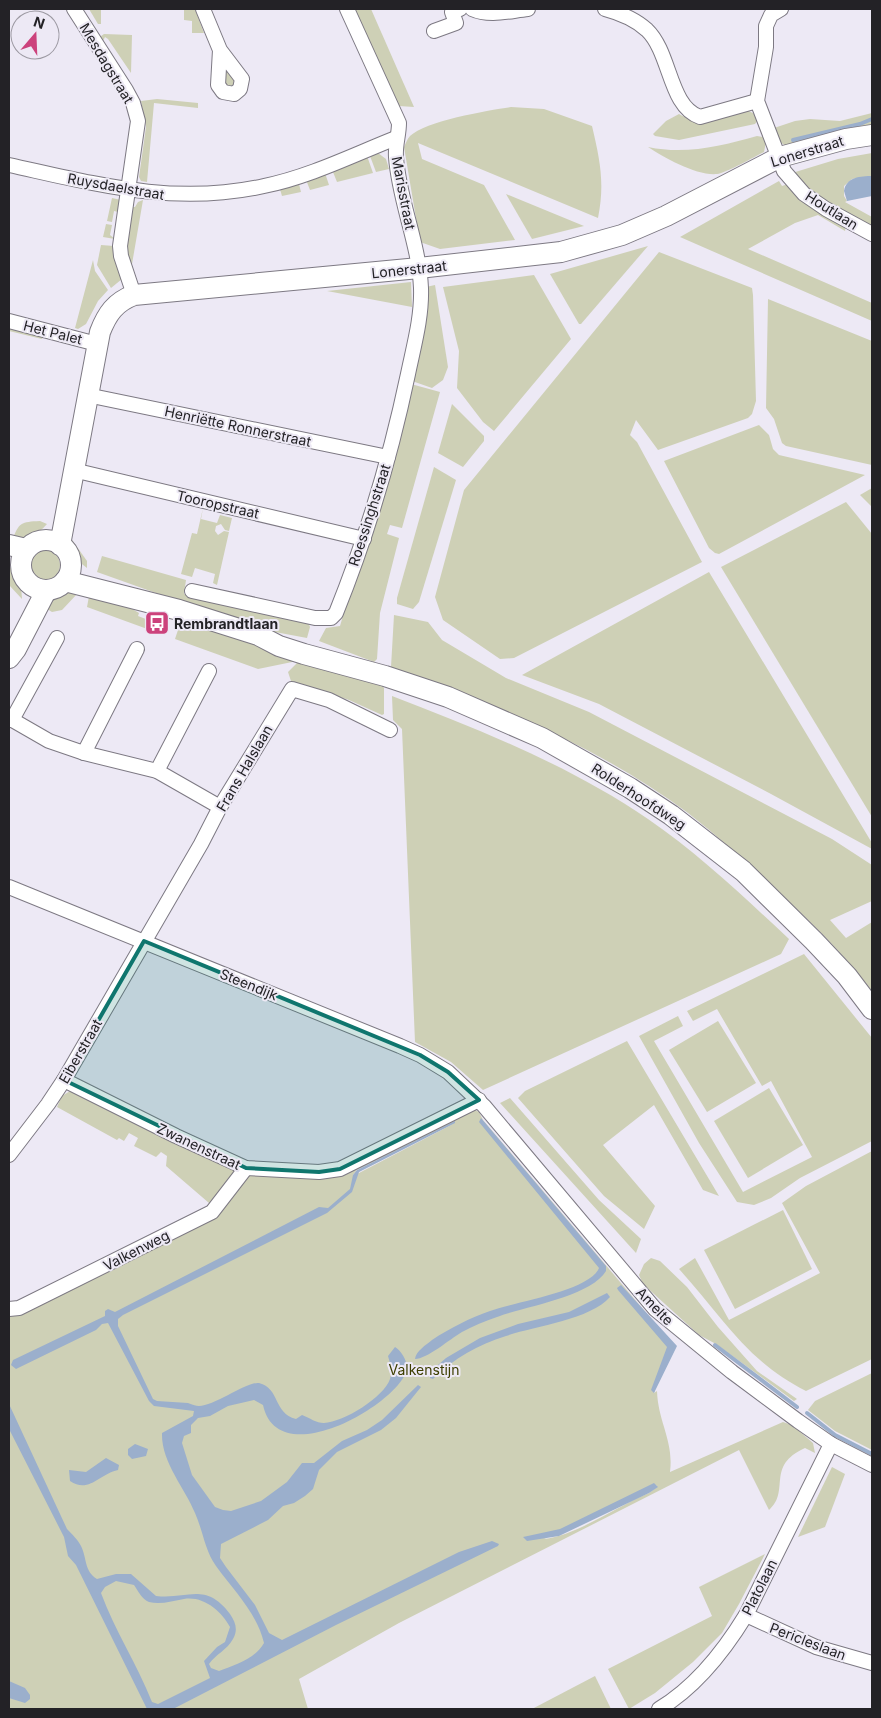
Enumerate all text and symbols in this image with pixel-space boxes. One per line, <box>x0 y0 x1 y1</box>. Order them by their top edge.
north arrow <box>10 10 60 60</box>
text: N <box>32 12 47 32</box>
street label: Mesdagstraat <box>76 20 138 107</box>
street label: Lonerstraat <box>768 132 846 170</box>
street label: Marisstraat <box>389 155 420 232</box>
street label: Ruysdaelstraat <box>66 169 166 203</box>
street label: Houtlaan <box>802 187 862 233</box>
street label: Lonerstraat <box>371 257 448 281</box>
street label: Het Palet <box>22 316 85 348</box>
street label: Henriëtte Ronnerstraat <box>163 402 313 450</box>
street label: Roessinghstraat <box>345 461 394 568</box>
street label: Tooropstraat <box>175 486 261 522</box>
bus stop icon: Rembrandtlaan <box>144 610 170 636</box>
place label: Rembrandtlaan <box>174 615 278 632</box>
street label: Frans Halslaan <box>212 722 276 814</box>
street label: Rolderhoofdweg <box>589 759 689 833</box>
street label: Steendijk <box>218 965 281 1003</box>
street label: Eiberstraat <box>55 1015 105 1086</box>
street label: Zwanenstraat <box>154 1119 244 1173</box>
street label: Valkenweg <box>100 1226 172 1274</box>
street label: Amelte <box>633 1283 677 1329</box>
park label: Valkenstijn <box>388 1361 460 1378</box>
street label: Platolaan <box>738 1556 780 1618</box>
street label: Pericleslaan <box>768 1619 848 1663</box>

